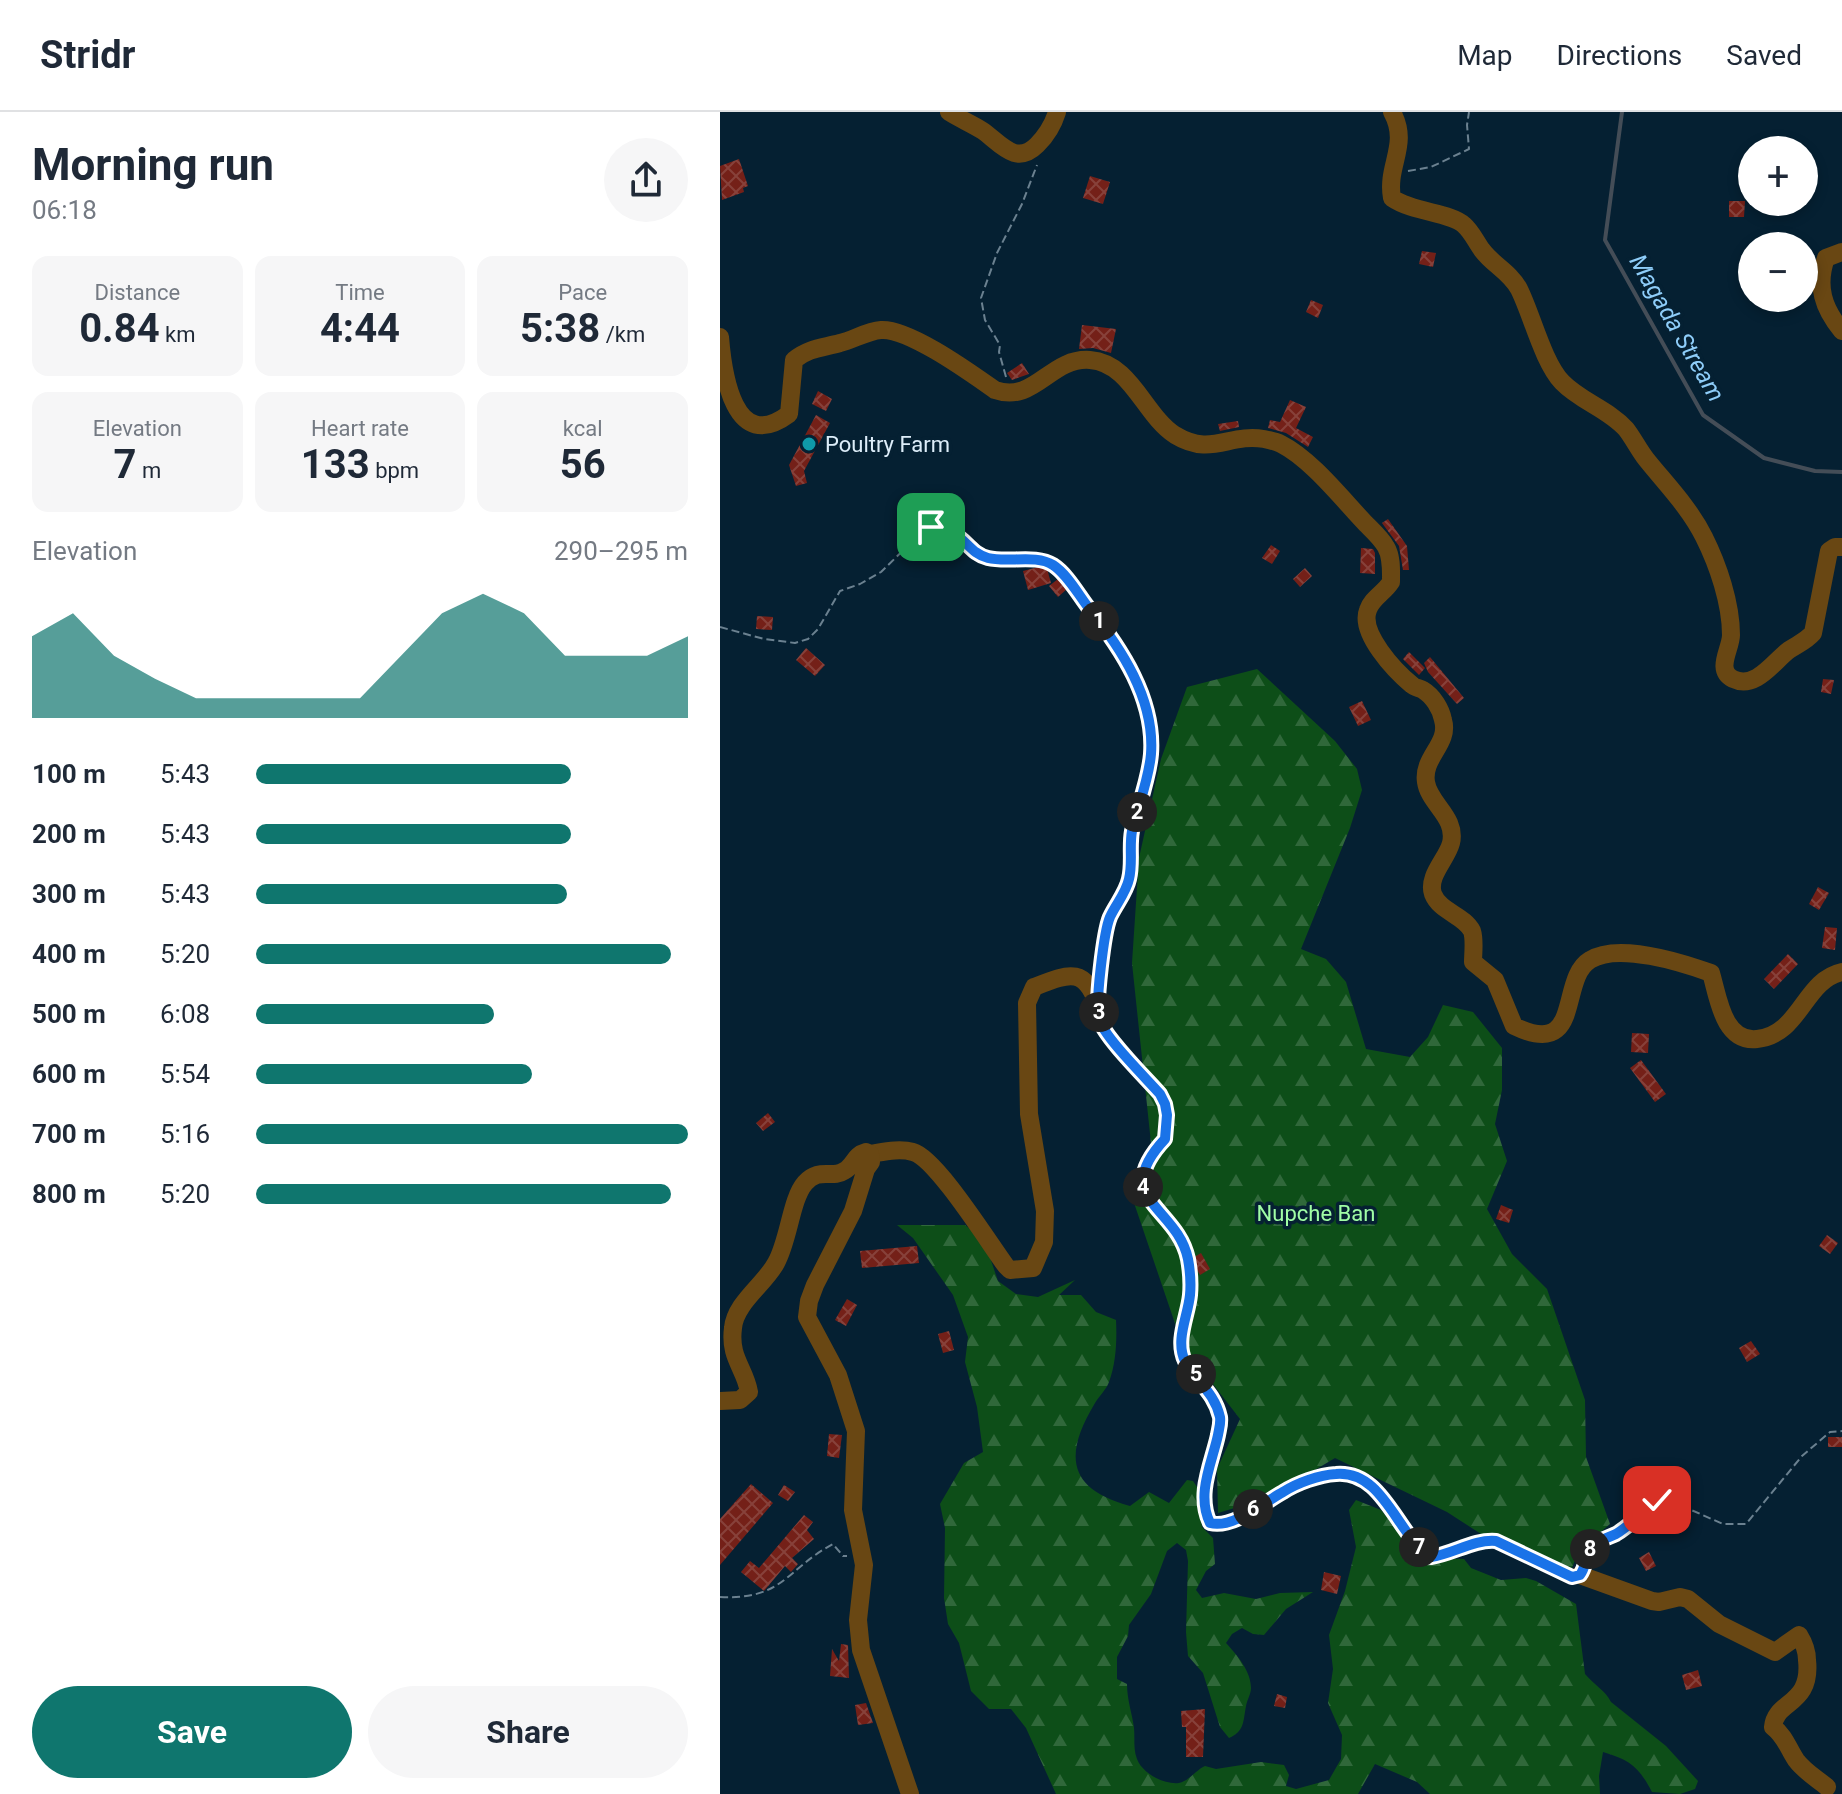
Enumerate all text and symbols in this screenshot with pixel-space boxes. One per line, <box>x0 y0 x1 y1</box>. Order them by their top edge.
text: Stridr <box>40 33 136 77</box>
text: Map <box>1457 39 1513 72</box>
text: Directions <box>1557 39 1682 72</box>
text: Saved <box>1726 39 1802 72</box>
map controls <box>1738 136 1818 312</box>
button: + <box>1738 136 1818 216</box>
button: share <box>604 138 688 222</box>
text: Morning run <box>32 139 274 191</box>
text: 06:18 <box>32 195 97 225</box>
button: − <box>1738 232 1818 312</box>
water label: Magada Stream <box>1624 250 1730 406</box>
text: Distance <box>95 280 180 305</box>
text: Time <box>335 280 385 305</box>
text: Pace <box>558 280 607 305</box>
text: 0.84 <box>79 305 160 352</box>
text: 4:44 <box>320 305 400 352</box>
text: 5:38 <box>520 305 600 352</box>
text: km <box>160 322 196 347</box>
text: /km <box>600 322 645 347</box>
text: Elevation <box>93 416 182 441</box>
text: Heart rate <box>311 416 409 441</box>
text: kcal <box>563 416 603 441</box>
place label: Poultry Farm <box>825 432 950 457</box>
marker: Poultry Farm <box>800 435 818 453</box>
text: 7 <box>113 441 136 488</box>
text: 133 <box>301 441 370 488</box>
text: 56 <box>560 441 606 488</box>
text: m <box>136 458 161 483</box>
text: bpm <box>370 458 419 483</box>
pin <box>897 493 965 561</box>
icon: arrive <box>909 505 953 549</box>
text: Elevation <box>32 536 137 566</box>
text: 290–295 m <box>554 536 688 566</box>
pin: 1 <box>1079 601 1119 641</box>
text: 1 <box>1093 608 1105 633</box>
text: 100 m <box>32 759 106 789</box>
text: 5:43 <box>160 759 210 789</box>
pin: 2 <box>1117 792 1157 832</box>
text: 2 <box>1131 799 1143 824</box>
text: 200 m <box>32 819 106 849</box>
text: 5:43 <box>160 819 210 849</box>
text: 300 m <box>32 879 106 909</box>
text: 5:43 <box>160 879 210 909</box>
text: 400 m <box>32 939 106 969</box>
text: 5:20 <box>160 939 210 969</box>
pin: 3 <box>1079 992 1119 1032</box>
text: 500 m <box>32 999 106 1029</box>
text: 6:08 <box>160 999 210 1029</box>
text: 3 <box>1093 999 1105 1024</box>
text: 600 m <box>32 1059 106 1089</box>
text: 5:54 <box>160 1059 210 1089</box>
text: 700 m <box>32 1119 106 1149</box>
text: 5:16 <box>160 1119 210 1149</box>
pin: 4 <box>1123 1167 1163 1207</box>
text: 4 <box>1137 1174 1149 1199</box>
text: 800 m <box>32 1179 106 1209</box>
text: 5:20 <box>160 1179 210 1209</box>
park label: Nupche Ban <box>1257 1201 1375 1226</box>
pin: 5 <box>1176 1354 1216 1394</box>
text: 5 <box>1190 1361 1202 1386</box>
pin <box>1623 1466 1691 1534</box>
icon: check <box>1635 1478 1679 1522</box>
pin: 6 <box>1233 1489 1273 1529</box>
text: 6 <box>1247 1496 1259 1521</box>
pin: 7 <box>1399 1527 1439 1567</box>
pin: 8 <box>1570 1529 1610 1569</box>
text: 7 <box>1413 1534 1425 1559</box>
text: 8 <box>1584 1536 1596 1561</box>
button: Save <box>32 1686 352 1778</box>
button: Share <box>368 1686 688 1778</box>

